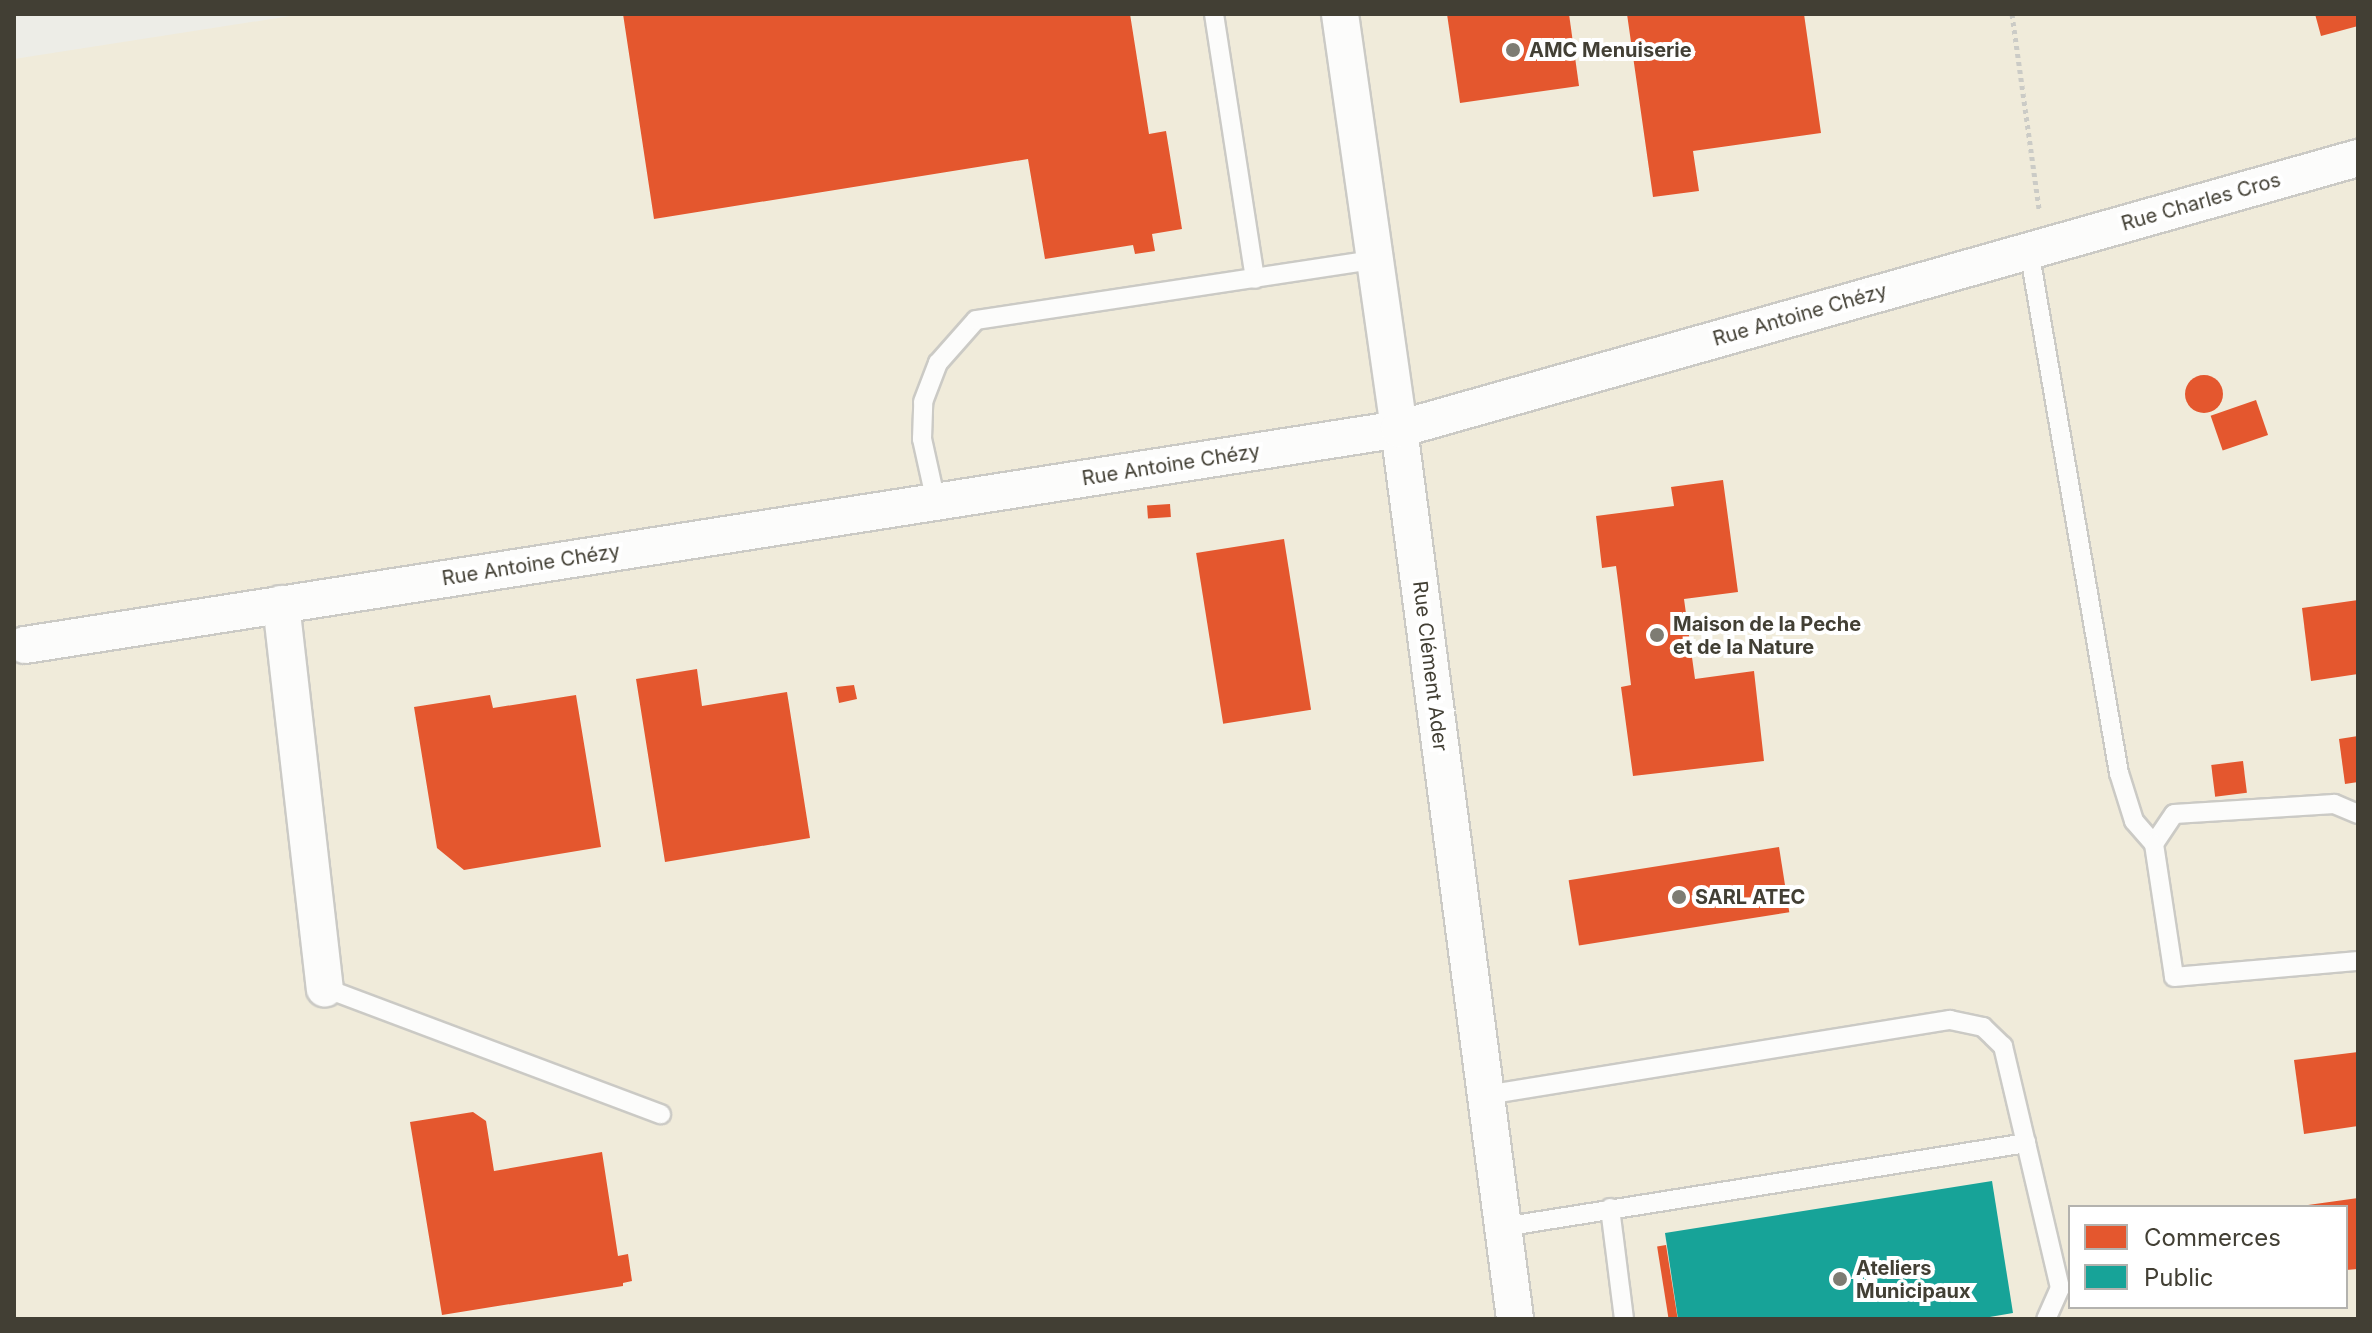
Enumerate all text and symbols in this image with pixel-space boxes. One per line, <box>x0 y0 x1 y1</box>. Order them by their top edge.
place label: AMC Menuiserie <box>1529 38 1692 62</box>
marker: AMC Menuiserie <box>1504 41 1522 59</box>
street label: Rue Charles Cros <box>2119 168 2283 236</box>
street label: Rue Antoine Chézy <box>1710 279 1890 351</box>
street label: Rue Antoine Chézy <box>1080 439 1262 491</box>
street label: Rue Antoine Chézy <box>440 539 622 591</box>
street label: Rue Clément Ader <box>1408 579 1452 753</box>
place label: Maison de la Peche et de la Nature <box>1673 612 1861 659</box>
marker: Maison de la Peche et de la Nature <box>1648 626 1666 644</box>
place label: SARL ATEC <box>1695 885 1805 909</box>
marker: SARL ATEC <box>1670 888 1688 906</box>
legend <box>2068 1205 2348 1309</box>
text: Commerces <box>2144 1223 2281 1252</box>
place label: Ateliers Municipaux <box>1856 1256 1971 1303</box>
text: Public <box>2144 1263 2214 1292</box>
marker: Ateliers Municipaux <box>1831 1270 1849 1288</box>

